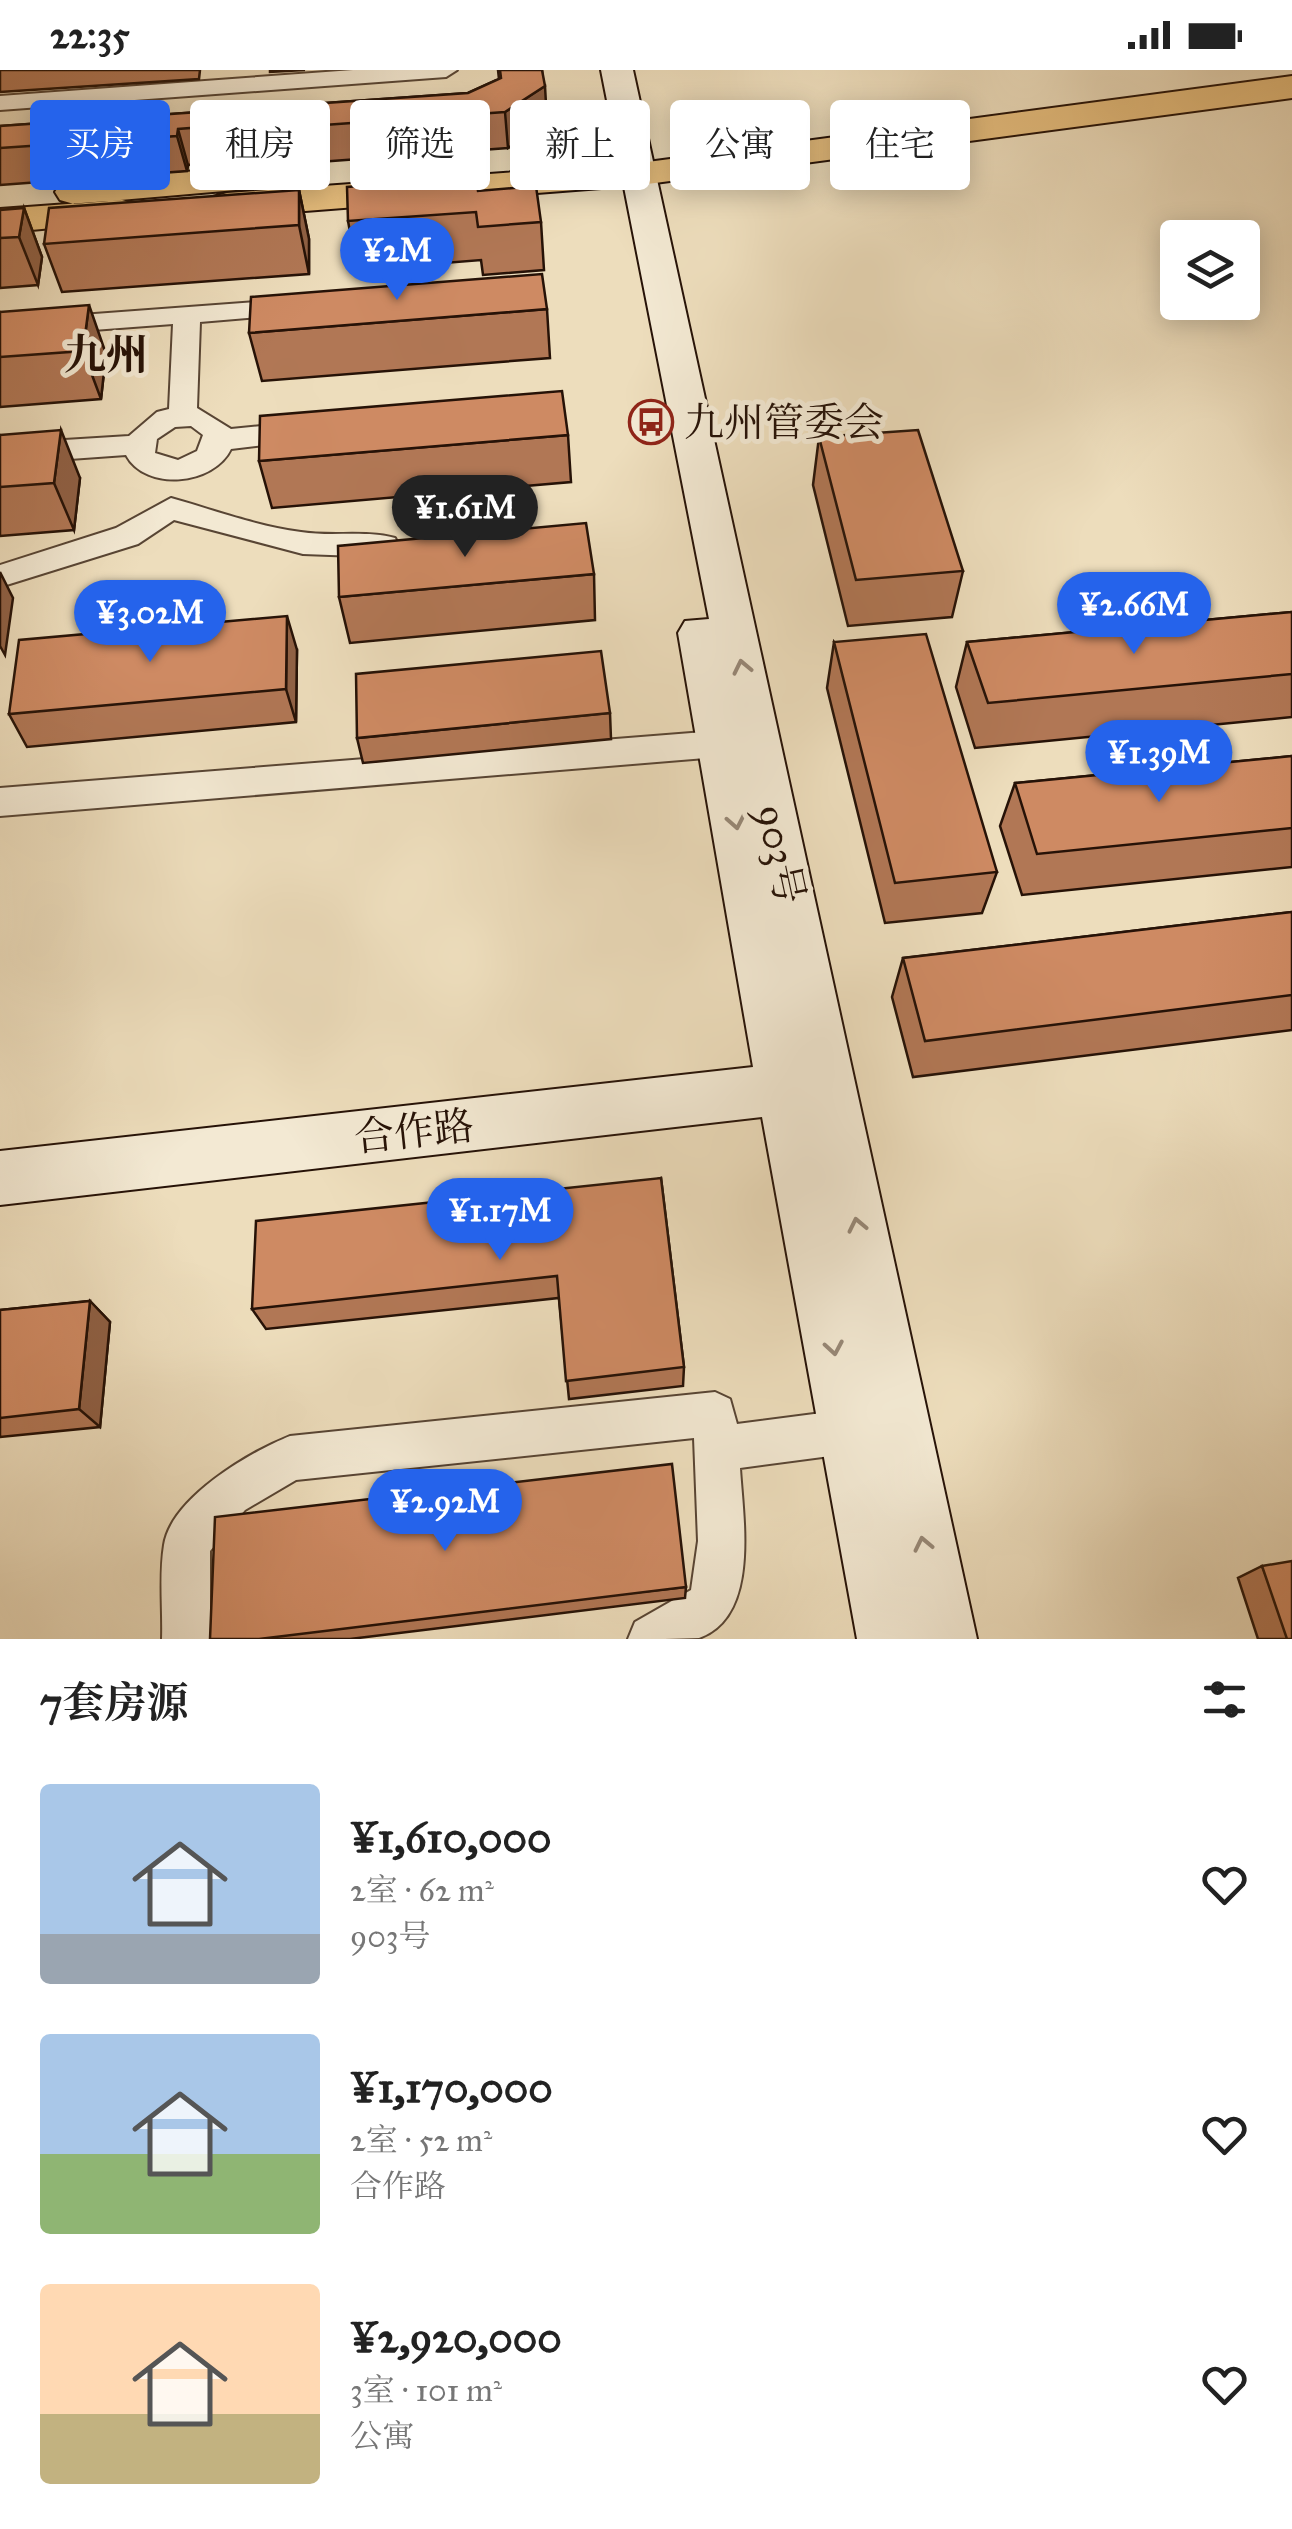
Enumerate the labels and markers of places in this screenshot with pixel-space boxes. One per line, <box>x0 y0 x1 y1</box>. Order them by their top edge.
pin: ¥2M <box>349 218 445 303</box>
place label: 九州管委会 <box>684 398 884 447</box>
bus stop icon: 九州管委会 <box>628 399 674 445</box>
pin: ¥1.61M <box>384 475 546 560</box>
pin: ¥2.66M <box>1053 572 1215 657</box>
pin: ¥3.02M <box>69 580 231 665</box>
pin: ¥1.39M <box>1078 720 1240 805</box>
pin: ¥1.17M <box>419 1178 581 1263</box>
pin: ¥2.92M <box>364 1469 526 1554</box>

